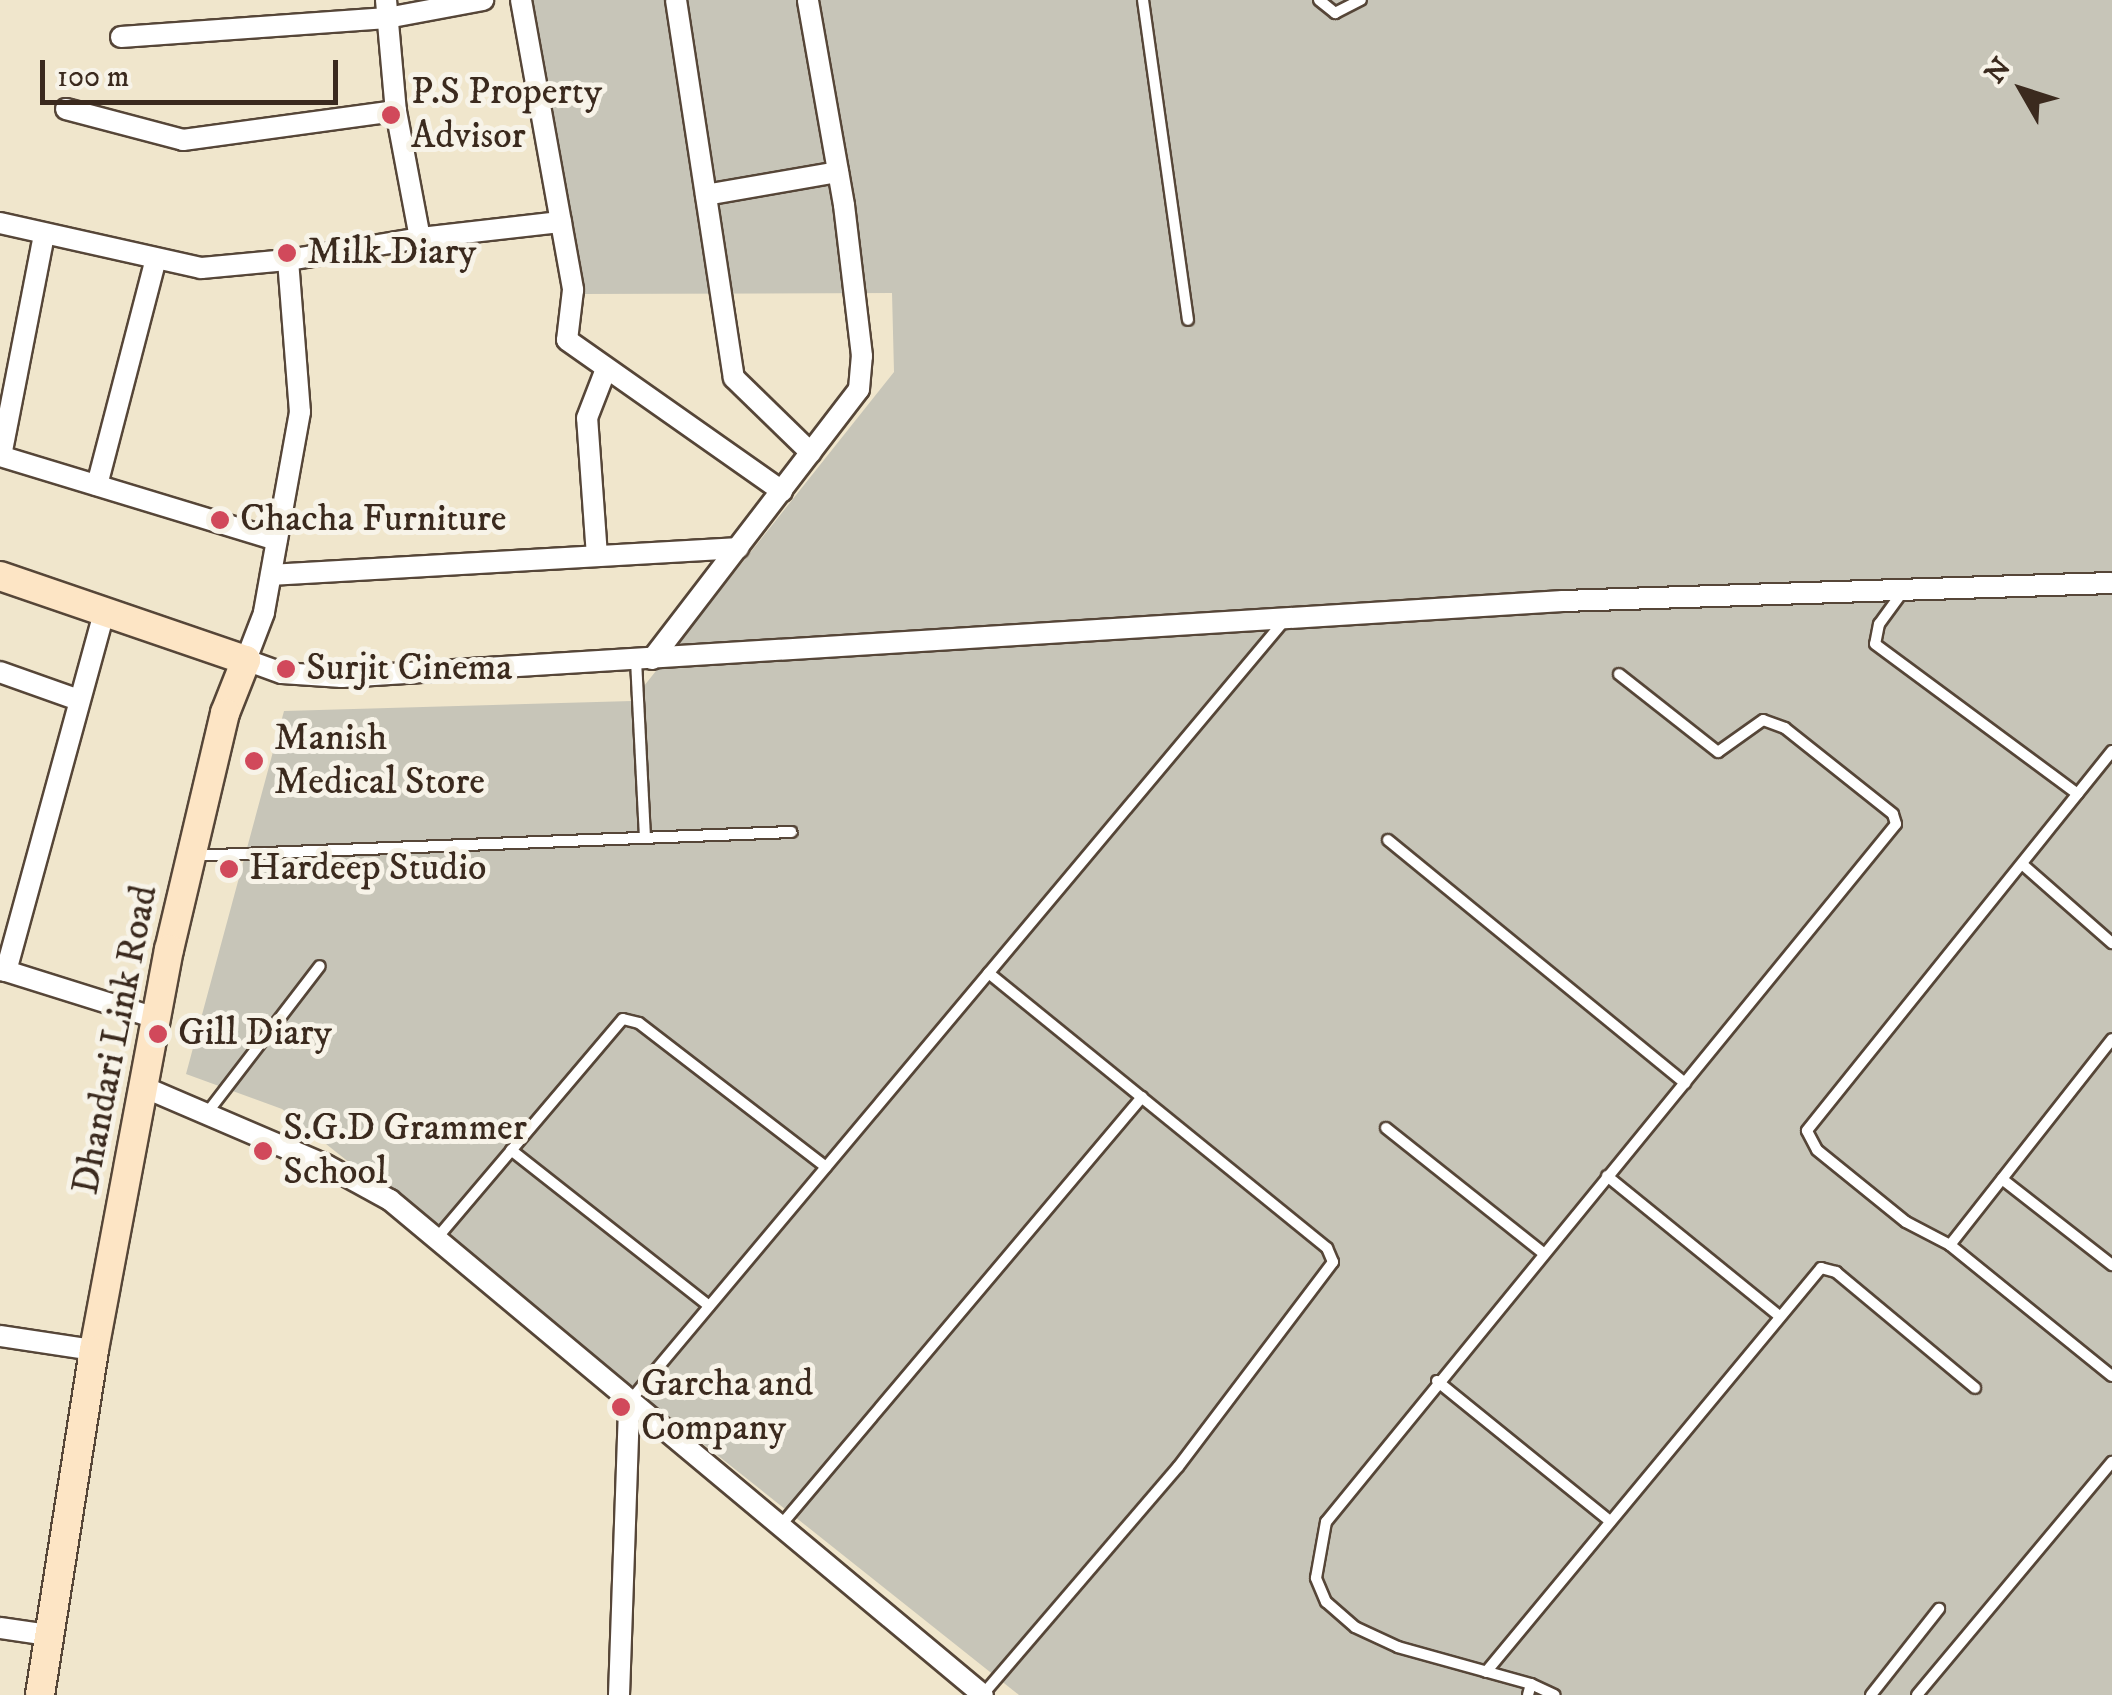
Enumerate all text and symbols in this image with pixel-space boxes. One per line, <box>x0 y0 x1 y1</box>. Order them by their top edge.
scale bar <box>45 40 342 102</box>
north arrow <box>1972 40 2072 140</box>
text: N <box>1977 51 2019 91</box>
text: 100 m <box>57 59 129 96</box>
place label: P.S Property Advisor <box>411 70 602 160</box>
marker: P.S Property Advisor <box>380 104 402 126</box>
place label: Milk Diary <box>307 230 476 276</box>
marker: Milk Diary <box>276 242 298 264</box>
place label: Chacha Furniture <box>240 497 507 543</box>
marker: Chacha Furniture <box>209 509 231 531</box>
place label: Surjit Cinema <box>306 646 512 692</box>
marker: Surjit Cinema <box>275 658 297 680</box>
place label: Manish Medical Store <box>274 716 485 806</box>
marker: Manish Medical Store <box>243 750 265 772</box>
place label: Hardeep Studio <box>249 846 486 892</box>
marker: Hardeep Studio <box>218 858 240 880</box>
street label: Dhandari Link Road <box>64 882 168 1198</box>
place label: Gill Diary <box>178 1011 332 1057</box>
marker: Gill Diary <box>147 1023 169 1045</box>
place label: S.G.D Grammer School <box>283 1106 527 1196</box>
marker: S.G.D Grammer School <box>252 1140 274 1162</box>
place label: Garcha and Company <box>641 1362 813 1452</box>
marker: Garcha and Company <box>610 1396 632 1418</box>

